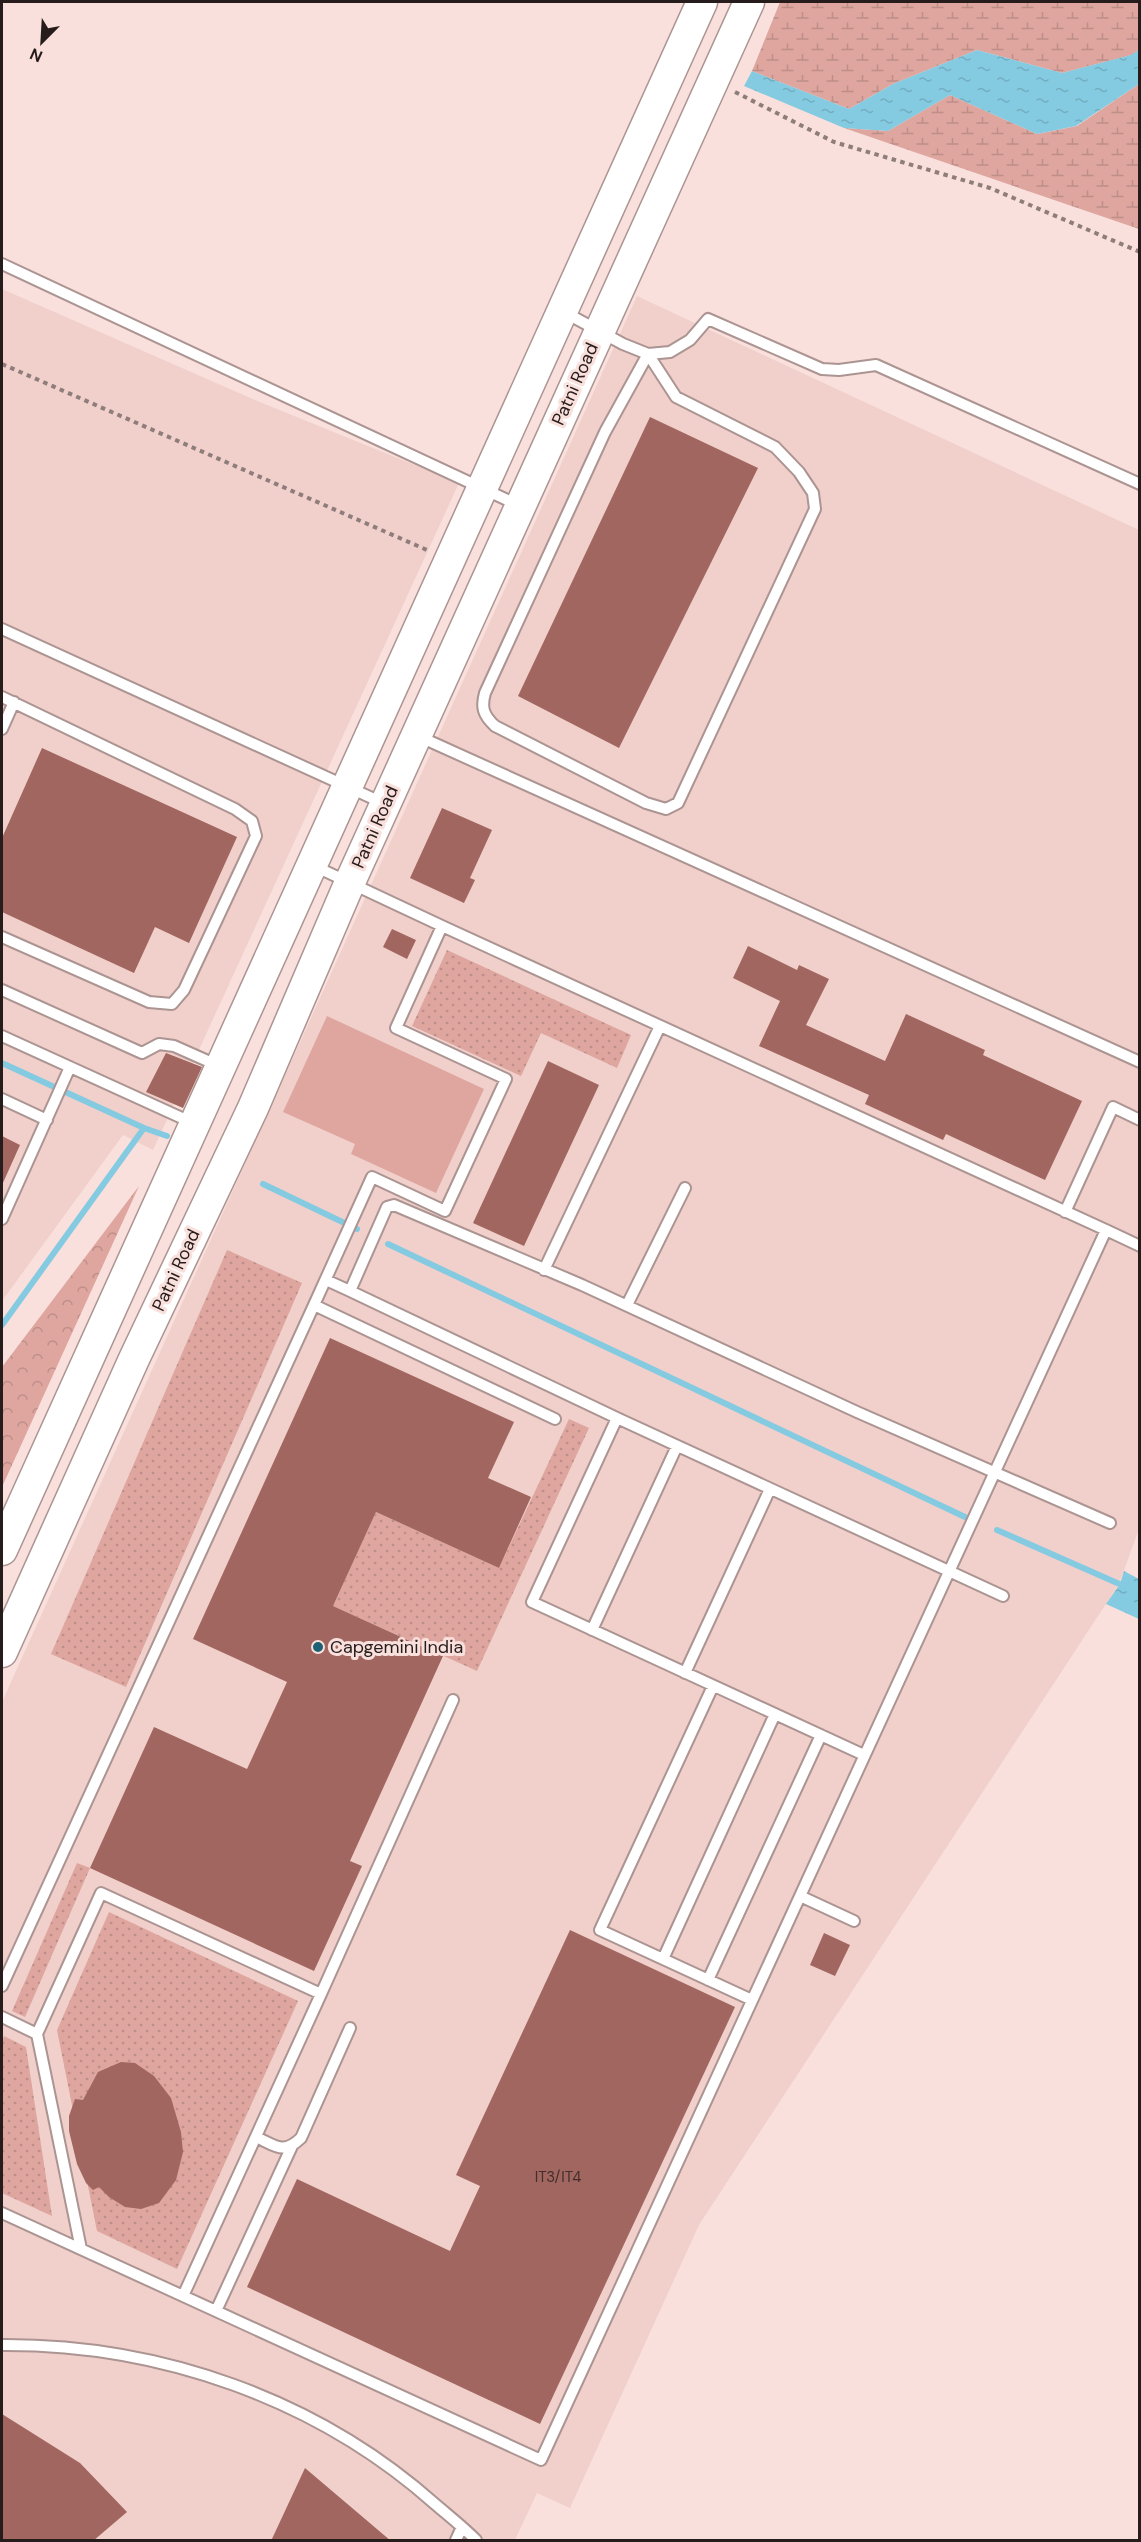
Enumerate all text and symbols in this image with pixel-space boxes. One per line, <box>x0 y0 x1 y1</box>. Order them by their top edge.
north arrow <box>12 12 72 72</box>
text: N <box>27 43 46 67</box>
street label: Patni Road <box>546 339 604 429</box>
street label: Patni Road <box>346 782 404 872</box>
street label: Patni Road <box>147 1225 205 1315</box>
place label: Capgemini India <box>330 1635 463 1659</box>
marker: Capgemini India <box>311 1640 325 1654</box>
house number: IT3/IT4 <box>535 2167 581 2187</box>

